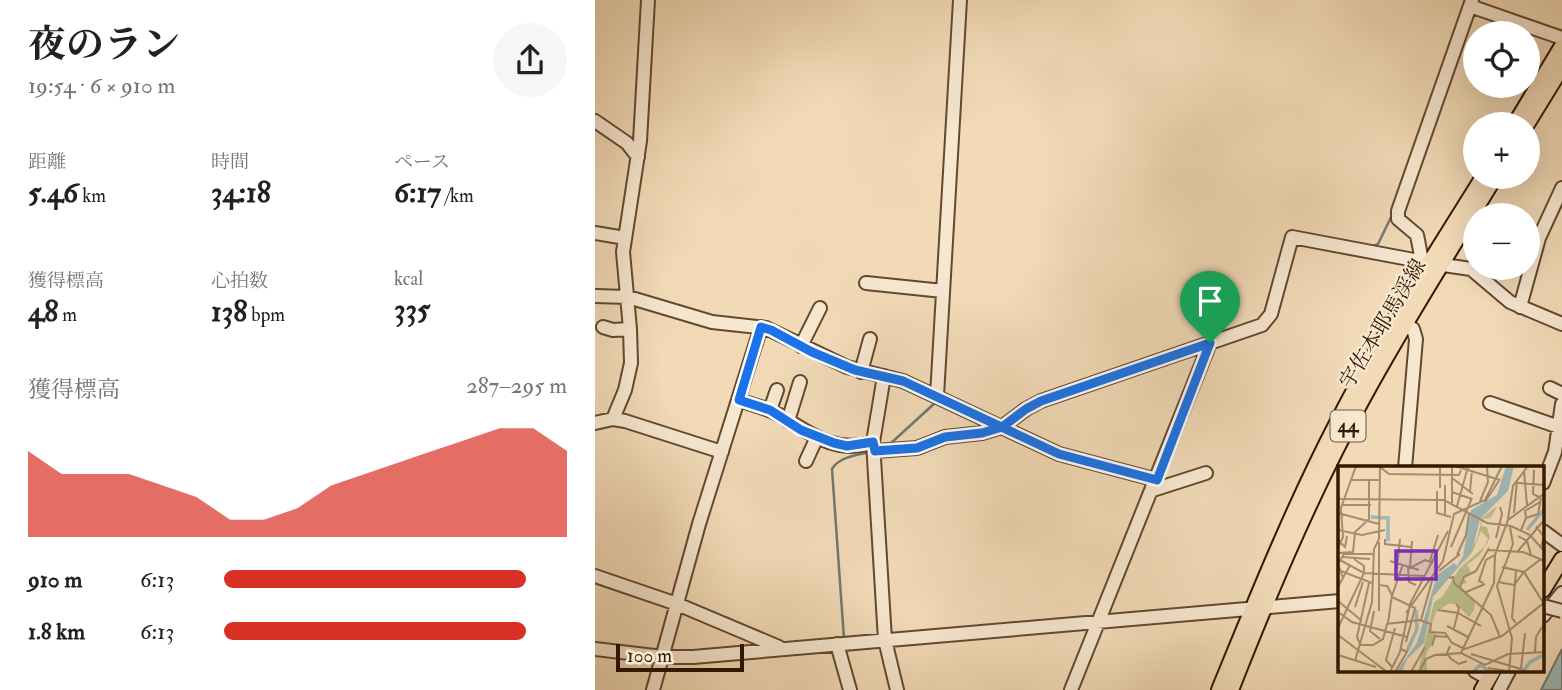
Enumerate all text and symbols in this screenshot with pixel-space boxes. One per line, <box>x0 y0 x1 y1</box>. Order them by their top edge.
text: 夜のラン <box>28 21 180 69</box>
map controls <box>1463 21 1540 280</box>
button: locate <box>1463 21 1540 98</box>
button: share <box>493 23 567 97</box>
text: 19:54 · 6 × 910 m <box>28 71 175 100</box>
button: + <box>1463 112 1540 189</box>
text: 距離 <box>28 150 66 174</box>
text: 時間 <box>211 150 249 174</box>
text: ペース <box>394 150 450 174</box>
text: 5.46 <box>28 174 78 211</box>
text: 34:18 <box>211 174 271 211</box>
text: 6:17 <box>394 174 441 211</box>
text: km <box>78 184 106 208</box>
text: /km <box>441 184 474 208</box>
button: − <box>1463 203 1540 280</box>
street label: 宇佐本耶馬渓線 <box>1334 254 1432 394</box>
text: kcal <box>394 267 423 291</box>
text: 獲得標高 <box>28 269 104 293</box>
text: 心拍数 <box>211 269 268 293</box>
pin <box>1180 271 1240 343</box>
icon: arrive <box>1191 282 1229 320</box>
text: 335 <box>394 291 430 328</box>
text: 48 <box>28 293 58 330</box>
text: 138 <box>211 293 247 330</box>
text: m <box>58 303 77 327</box>
text: bpm <box>247 303 285 327</box>
text: 287–295 m <box>466 371 567 400</box>
text: 獲得標高 <box>28 375 120 404</box>
road number: 44 <box>1331 410 1365 442</box>
inset map <box>1338 466 1545 672</box>
text: 910 m <box>28 565 82 594</box>
text: 6:13 <box>140 565 174 594</box>
text: 1.8 km <box>28 617 85 646</box>
text: 6:13 <box>140 617 174 646</box>
scale bar <box>616 641 744 673</box>
text: 100 m <box>627 644 672 668</box>

